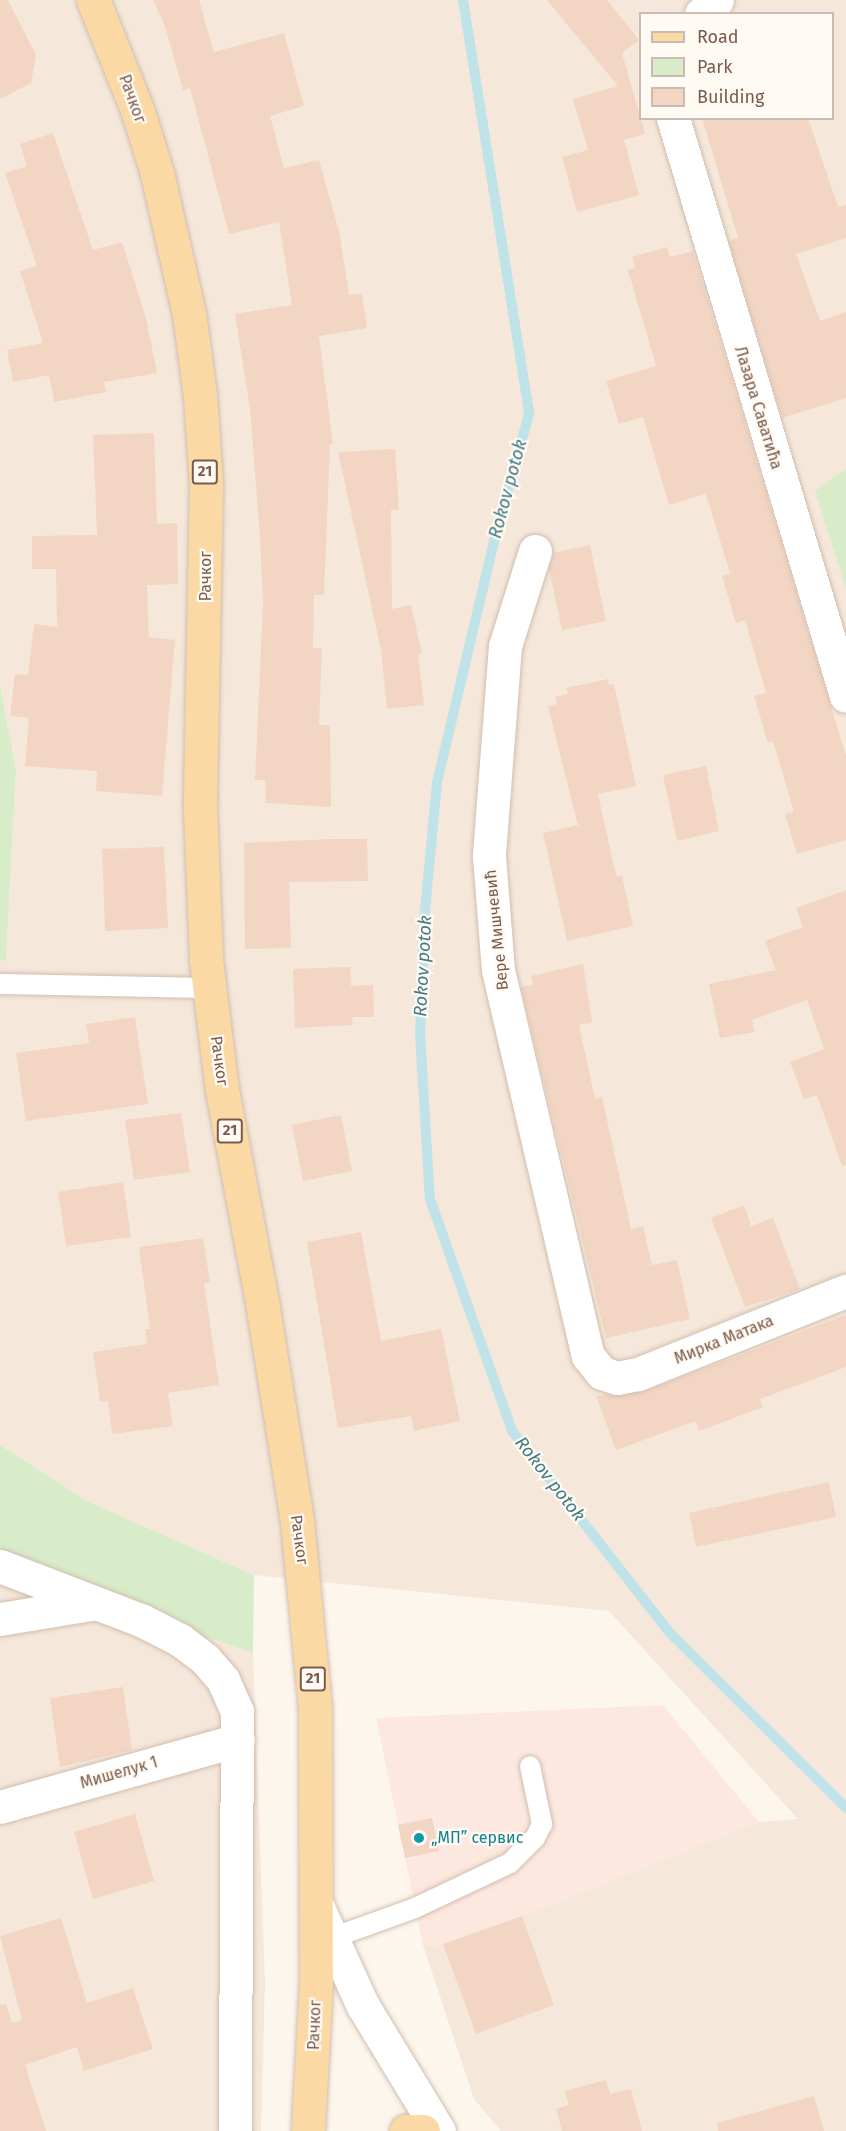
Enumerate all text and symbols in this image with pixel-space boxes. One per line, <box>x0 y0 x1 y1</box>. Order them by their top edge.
legend <box>639 12 834 120</box>
text: Road <box>697 26 739 48</box>
text: Park <box>697 56 732 78</box>
street label: Рачког <box>114 72 150 126</box>
text: Building <box>697 86 764 108</box>
street label: Лазара Саватића <box>730 344 786 472</box>
water label: Rokov potok <box>484 437 532 541</box>
road number: 21 <box>192 460 218 484</box>
street label: Рачког <box>196 551 216 601</box>
street label: Вере Мишчевић <box>481 869 513 991</box>
water label: Rokov potok <box>410 915 436 1017</box>
street label: Рачког <box>206 1035 232 1087</box>
road number: 21 <box>216 1119 244 1143</box>
street label: Мирка Матака <box>672 1311 776 1369</box>
water label: Rokov potok <box>510 1432 590 1526</box>
street label: Рачког <box>286 1514 312 1566</box>
road number: 21 <box>300 1667 326 1691</box>
street label: Мишелук 1 <box>78 1753 160 1793</box>
place label: „МП” сервис <box>431 1828 523 1848</box>
marker: „МП” сервис <box>412 1831 426 1845</box>
street label: Рачког <box>305 2000 325 2050</box>

